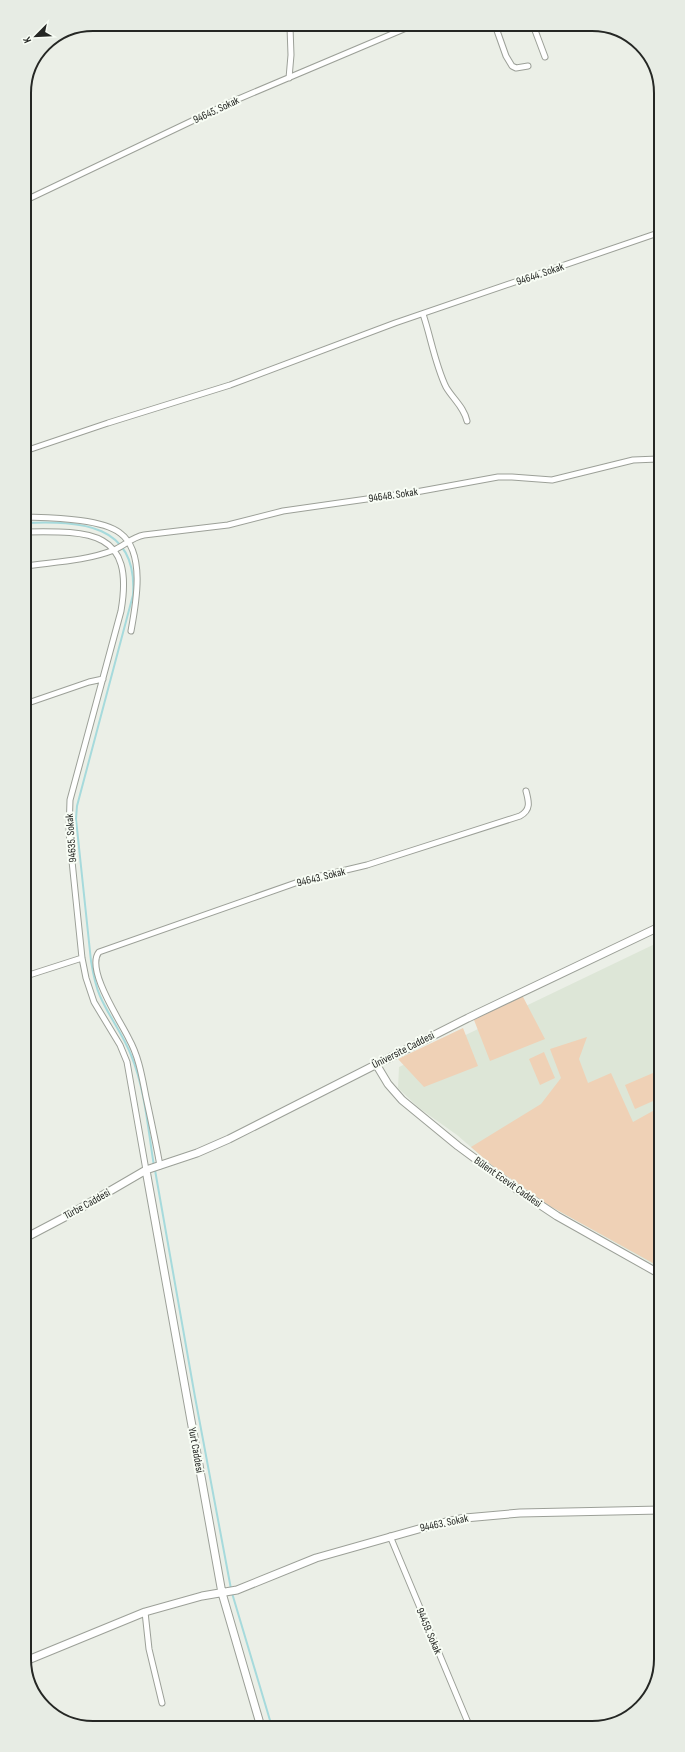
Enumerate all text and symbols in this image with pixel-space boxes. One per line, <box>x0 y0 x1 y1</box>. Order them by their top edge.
north arrow <box>16 16 56 56</box>
text: K <box>20 34 34 45</box>
street label: 94645. Sokak <box>191 93 242 126</box>
street label: 94644. Sokak <box>514 260 566 288</box>
street label: 94648. Sokak <box>368 485 419 505</box>
street label: 94635. Sokak <box>63 812 79 863</box>
street label: 94643. Sokak <box>295 865 347 889</box>
street label: Üniversite Caddesi <box>370 1029 436 1071</box>
street label: Bülent Ecevit Caddesi <box>472 1154 544 1210</box>
street label: Türbe Caddesi <box>61 1186 113 1222</box>
street label: Yurt Caddesi <box>186 1426 206 1474</box>
street label: 94463. Sokak <box>419 1511 470 1534</box>
street label: 94459. Sokak <box>413 1606 445 1657</box>

